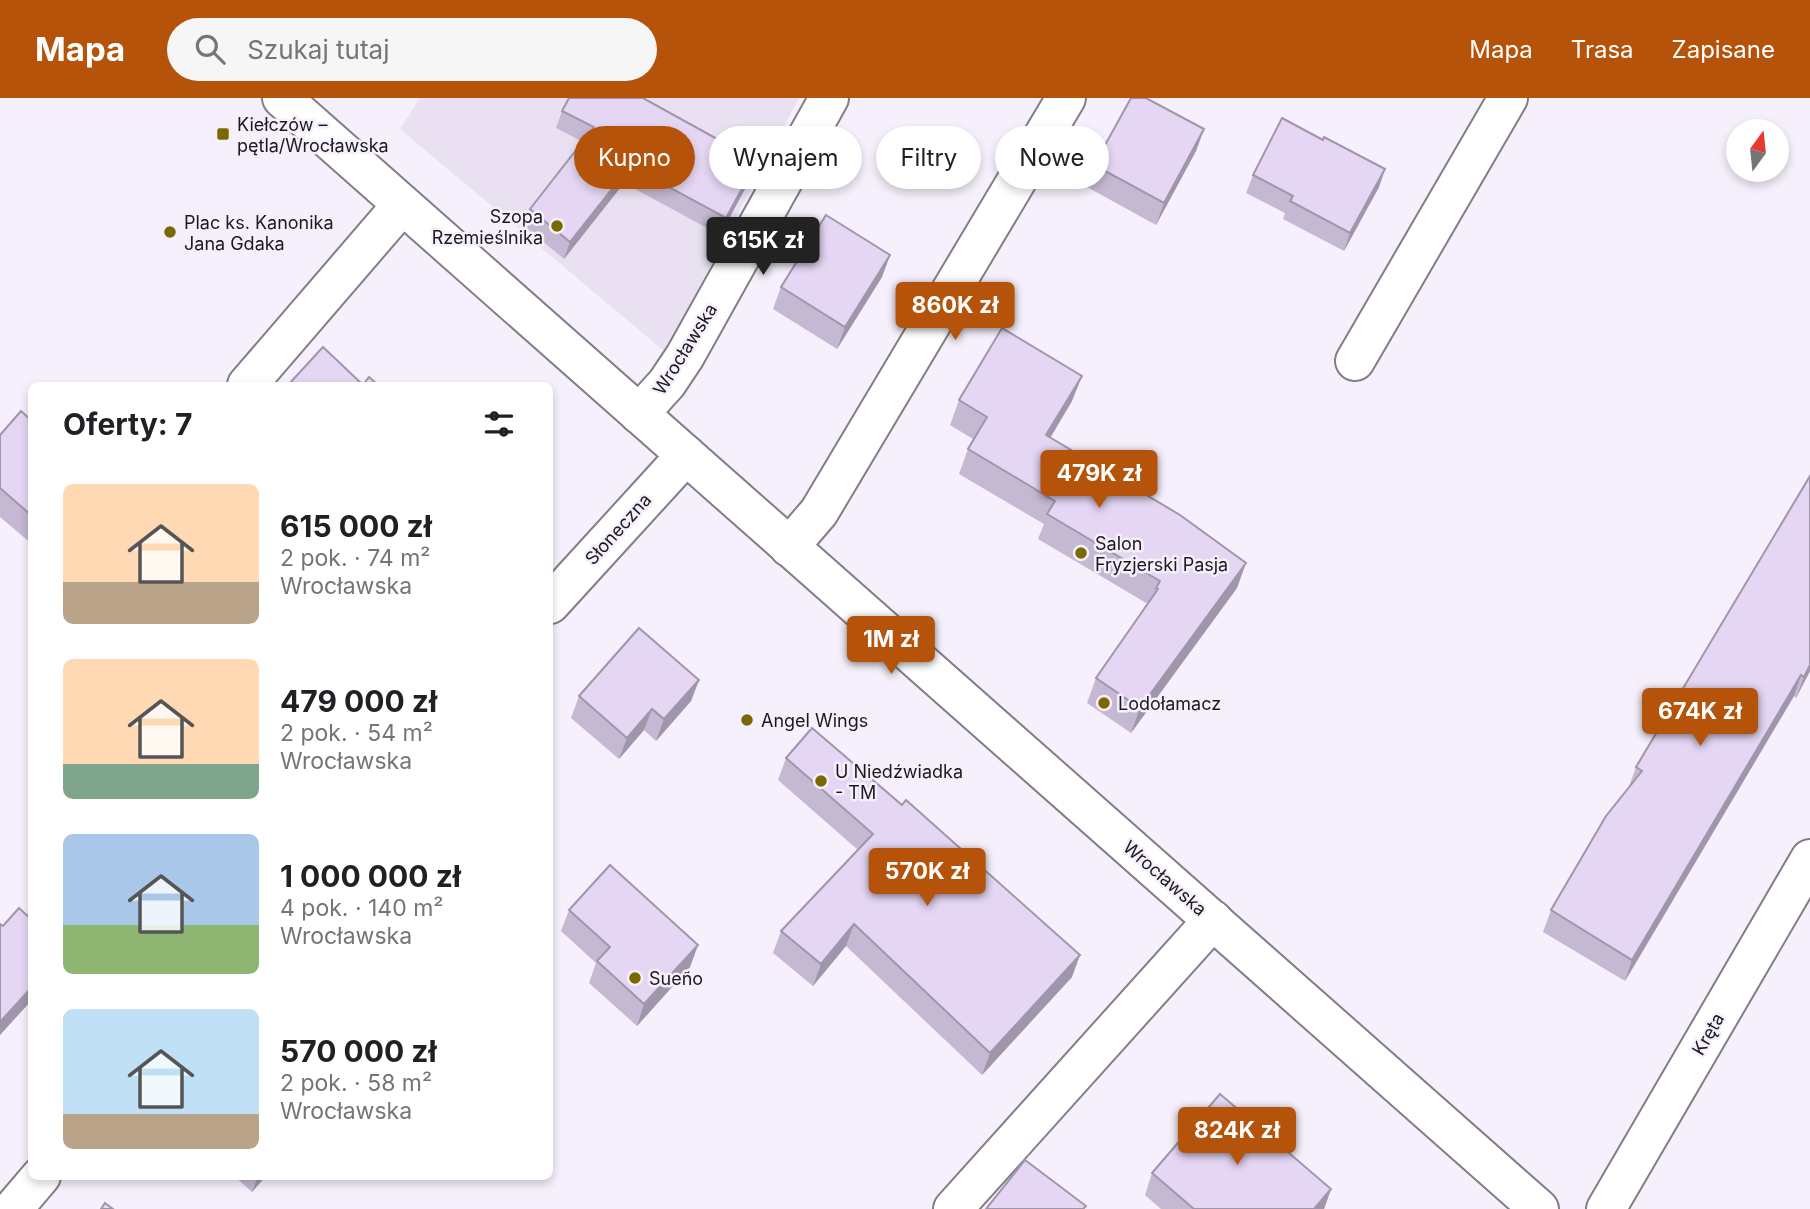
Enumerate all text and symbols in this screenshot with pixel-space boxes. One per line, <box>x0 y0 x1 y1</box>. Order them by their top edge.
search box <box>167 18 657 81</box>
text: Mapa <box>35 29 125 69</box>
icon: search <box>191 30 229 68</box>
text: Szukaj tutaj <box>247 34 390 65</box>
text: Mapa <box>1469 35 1533 64</box>
text: Trasa <box>1571 35 1634 64</box>
text: Zapisane <box>1672 35 1775 64</box>
place label: Kiełczów – pętla/Wrocławska <box>237 114 389 156</box>
north arrow <box>1726 119 1788 182</box>
map controls <box>1726 119 1789 182</box>
marker: Kiełczów – pętla/Wrocławska <box>215 126 231 142</box>
chip: Kupno <box>574 126 695 189</box>
chip: Wynajem <box>709 126 862 189</box>
chip: Filtry <box>876 126 981 189</box>
chip: Nowe <box>995 126 1109 189</box>
place label: Szopa Rzemieślnika <box>432 206 543 248</box>
place label: Plac ks. Kanonika Jana Gdaka <box>184 212 334 254</box>
marker: Szopa Rzemieślnika <box>549 218 565 234</box>
pin: 615K zł <box>698 218 828 277</box>
marker: Plac ks. Kanonika Jana Gdaka <box>162 224 178 240</box>
text: 615K zł <box>723 226 803 254</box>
pin: 860K zł <box>890 282 1020 342</box>
text: 860K zł <box>912 291 998 319</box>
street label: Wrocławska <box>649 300 721 398</box>
icon: filters <box>480 405 518 443</box>
text: Oferty: 7 <box>63 406 192 442</box>
pin: 479K zł <box>1034 450 1164 510</box>
text: 479K zł <box>1056 459 1142 487</box>
street label: Słoneczna <box>581 489 655 569</box>
text: 615 000 zł <box>280 508 432 544</box>
icon: home <box>119 512 203 596</box>
place label: Salon Fryzjerski Pasja <box>1095 533 1228 575</box>
text: 2 pok. · 74 m² <box>280 544 431 572</box>
marker: Salon Fryzjerski Pasja <box>1073 545 1089 561</box>
text: Wrocławska <box>280 572 412 600</box>
pin: 1M zł <box>842 616 940 676</box>
text: 1M zł <box>863 625 919 653</box>
text: 479 000 zł <box>280 683 437 719</box>
icon: home <box>119 687 203 771</box>
pin: 674K zł <box>1635 688 1765 748</box>
place label: Lodołamacz <box>1118 693 1221 714</box>
marker: Lodołamacz <box>1096 695 1112 711</box>
text: 674K zł <box>1658 697 1742 725</box>
place label: Angel Wings <box>761 710 868 731</box>
marker: Angel Wings <box>739 712 755 728</box>
text: 2 pok. · 54 m² <box>280 719 433 747</box>
text: Wrocławska <box>280 747 412 775</box>
place label: U Niedźwiadka - TM <box>835 761 963 803</box>
marker: U Niedźwiadka - TM <box>813 773 829 789</box>
street label: Wrocławska <box>1119 836 1211 920</box>
pin: 570K zł <box>862 848 992 908</box>
text: 570K zł <box>885 857 969 885</box>
text: 1 000 000 zł <box>280 858 461 894</box>
icon: home <box>119 862 203 946</box>
text: 4 pok. · 140 m² <box>280 894 444 922</box>
text: Wrocławska <box>280 922 412 950</box>
place label: Sueño <box>649 968 703 989</box>
marker: Sueño <box>627 970 643 986</box>
street label: Kręta <box>1688 1009 1728 1059</box>
text: 570 000 zł <box>280 1033 437 1069</box>
icon: home <box>119 1037 203 1121</box>
text: 2 pok. · 58 m² <box>280 1069 432 1097</box>
text: Wrocławska <box>280 1097 412 1125</box>
pin: 824K zł <box>1172 1108 1302 1167</box>
text: 824K zł <box>1194 1116 1280 1144</box>

